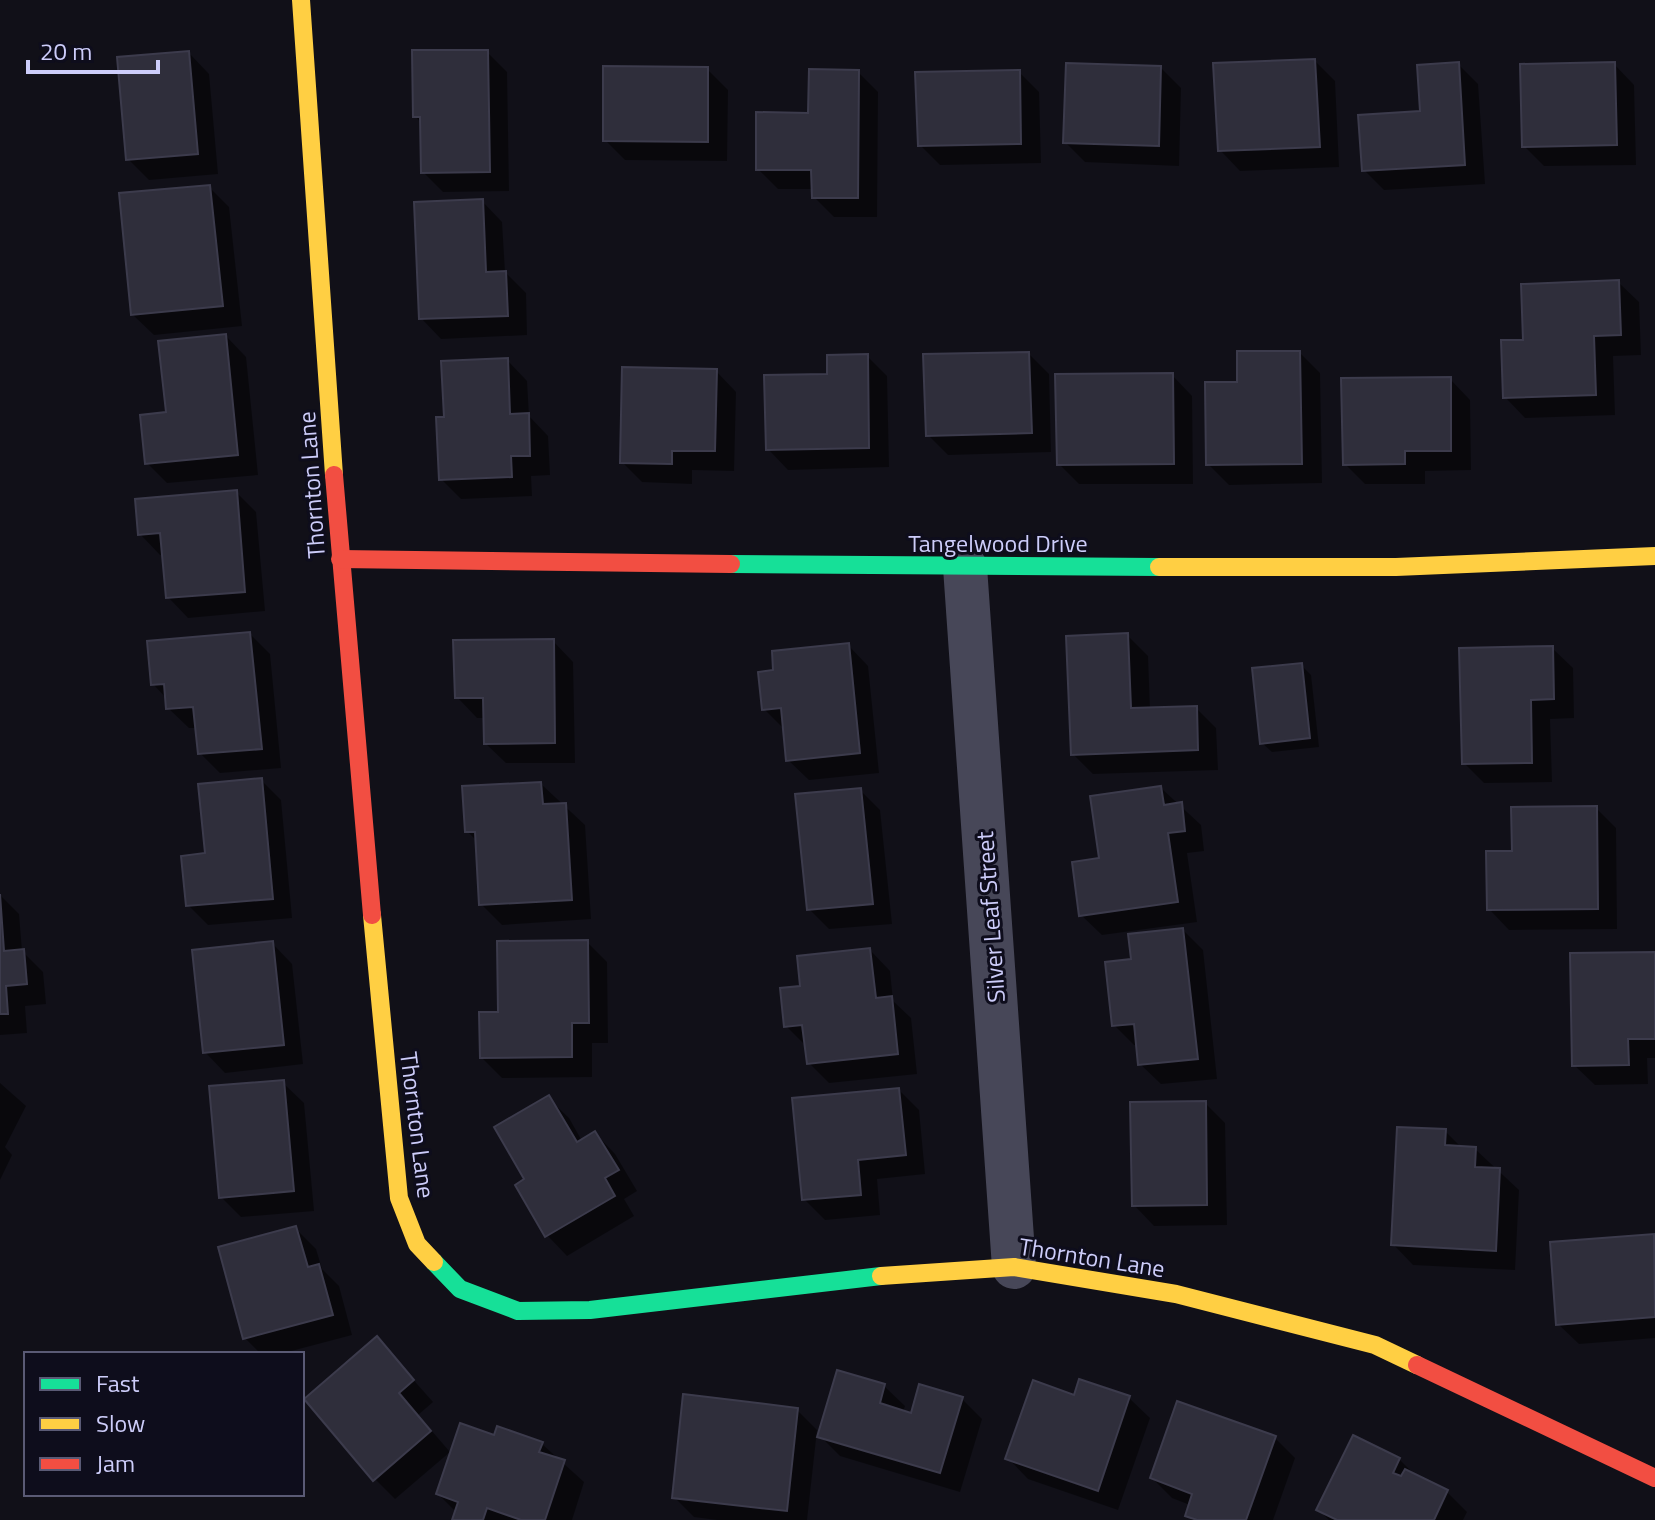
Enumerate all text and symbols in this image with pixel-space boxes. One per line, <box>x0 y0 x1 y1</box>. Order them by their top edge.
scale bar <box>28 24 158 74</box>
text: 20 m <box>40 33 92 69</box>
street label: Thornton Lane <box>288 410 334 560</box>
street label: Tangelwood Drive <box>908 525 1088 561</box>
street label: Silver Leaf Street <box>966 830 1014 1004</box>
street label: Thornton Lane <box>391 1050 445 1200</box>
street label: Thornton Lane <box>1017 1228 1167 1286</box>
legend <box>24 1352 304 1496</box>
text: Fast <box>96 1365 140 1401</box>
text: Slow <box>96 1405 145 1441</box>
text: Jam <box>96 1445 135 1481</box>

